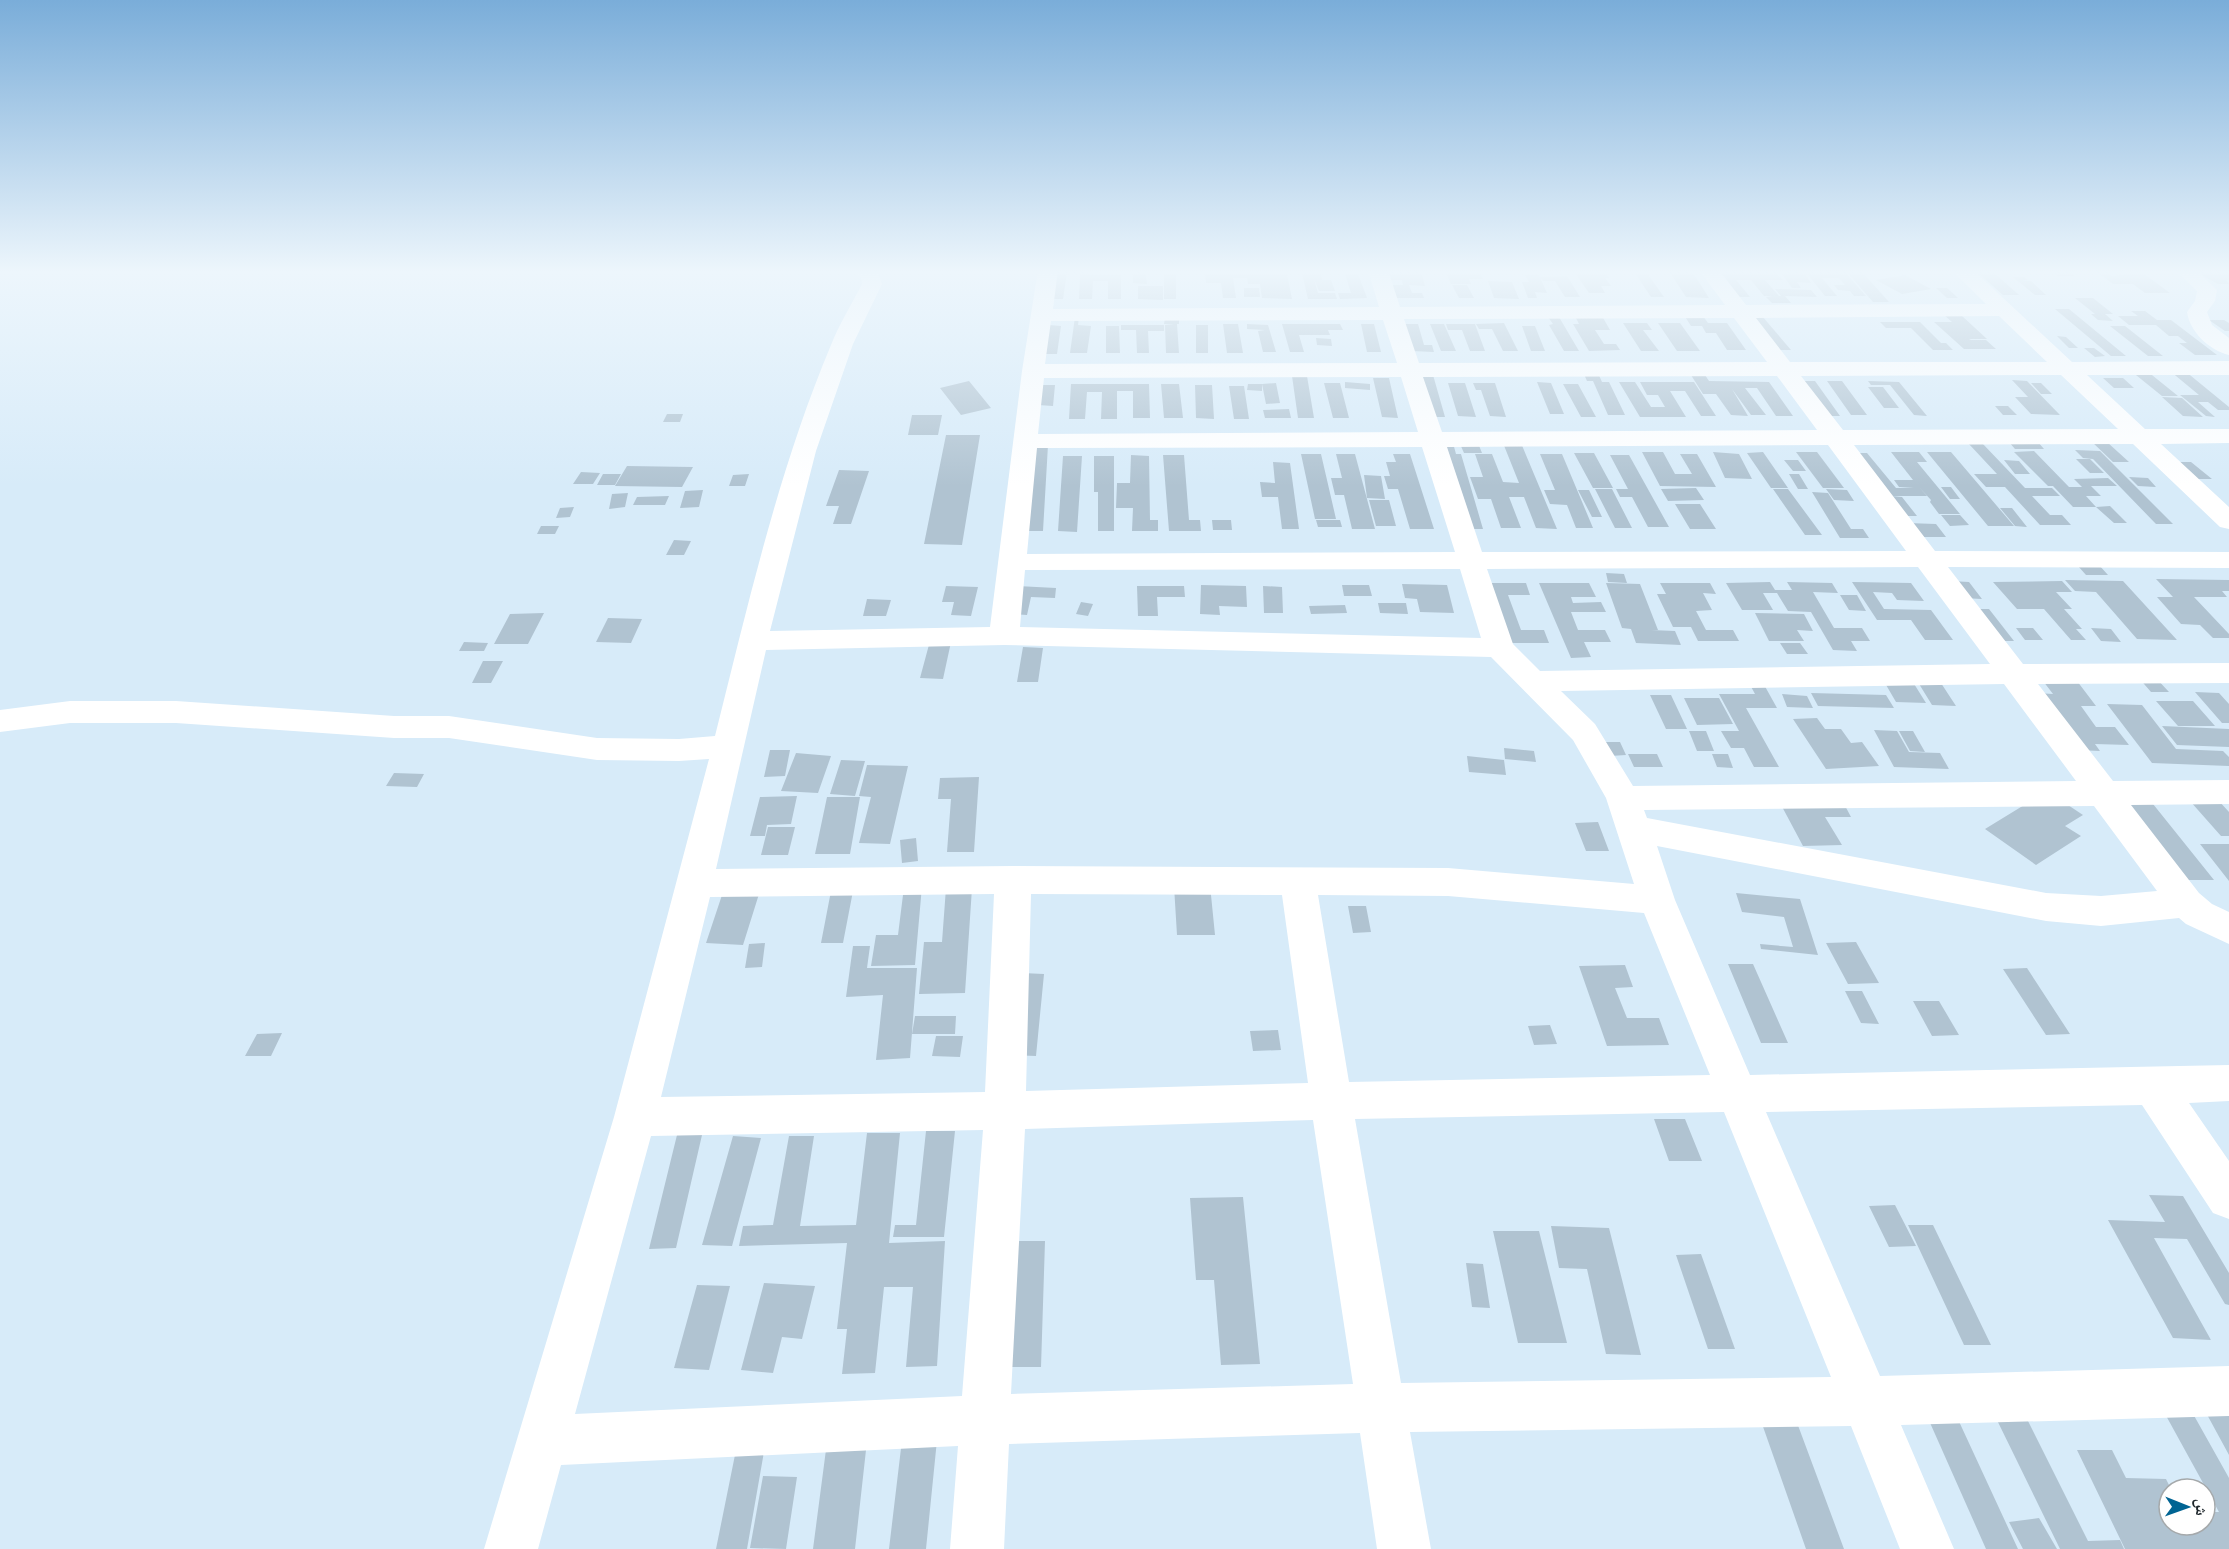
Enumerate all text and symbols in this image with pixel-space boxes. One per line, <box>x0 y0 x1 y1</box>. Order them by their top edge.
north arrow <box>2157 1477 2217 1537</box>
text: ش <box>2192 1499 2211 1516</box>

